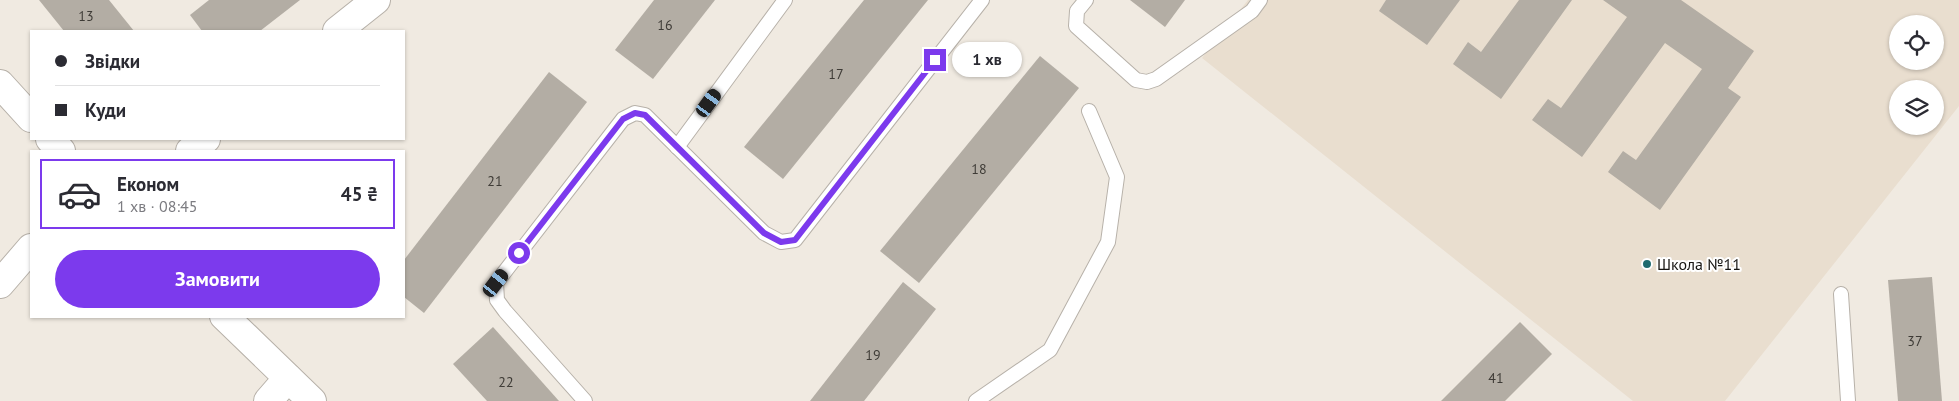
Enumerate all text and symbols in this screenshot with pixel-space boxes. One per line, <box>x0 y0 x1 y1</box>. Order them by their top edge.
house number: 13 <box>78 7 94 25</box>
map controls <box>1889 15 1944 135</box>
button: locate <box>1889 15 1944 70</box>
house number: 16 <box>657 16 673 34</box>
callout: 1 хв <box>952 42 1022 78</box>
text: Звідки <box>85 49 140 73</box>
route end <box>924 49 946 71</box>
text: 1 хв <box>972 49 1002 69</box>
house number: 17 <box>828 65 844 83</box>
button: layers <box>1889 80 1944 135</box>
car <box>694 86 723 120</box>
text: Куди <box>85 98 126 122</box>
house number: 18 <box>971 160 987 178</box>
icon: car <box>57 172 102 217</box>
text: Економ <box>117 172 179 196</box>
house number: 21 <box>487 172 503 190</box>
text: 45 ₴ <box>341 182 378 206</box>
text: 1 хв · 08:45 <box>117 196 197 216</box>
route start <box>508 242 530 264</box>
button: Замовити <box>55 250 380 308</box>
place label: Школа №11 <box>1657 254 1741 274</box>
marker: Школа №11 <box>1641 258 1653 270</box>
car <box>480 267 511 299</box>
house number: 37 <box>1907 332 1923 350</box>
house number: 19 <box>865 346 881 364</box>
house number: 41 <box>1488 369 1504 387</box>
house number: 22 <box>498 373 514 391</box>

